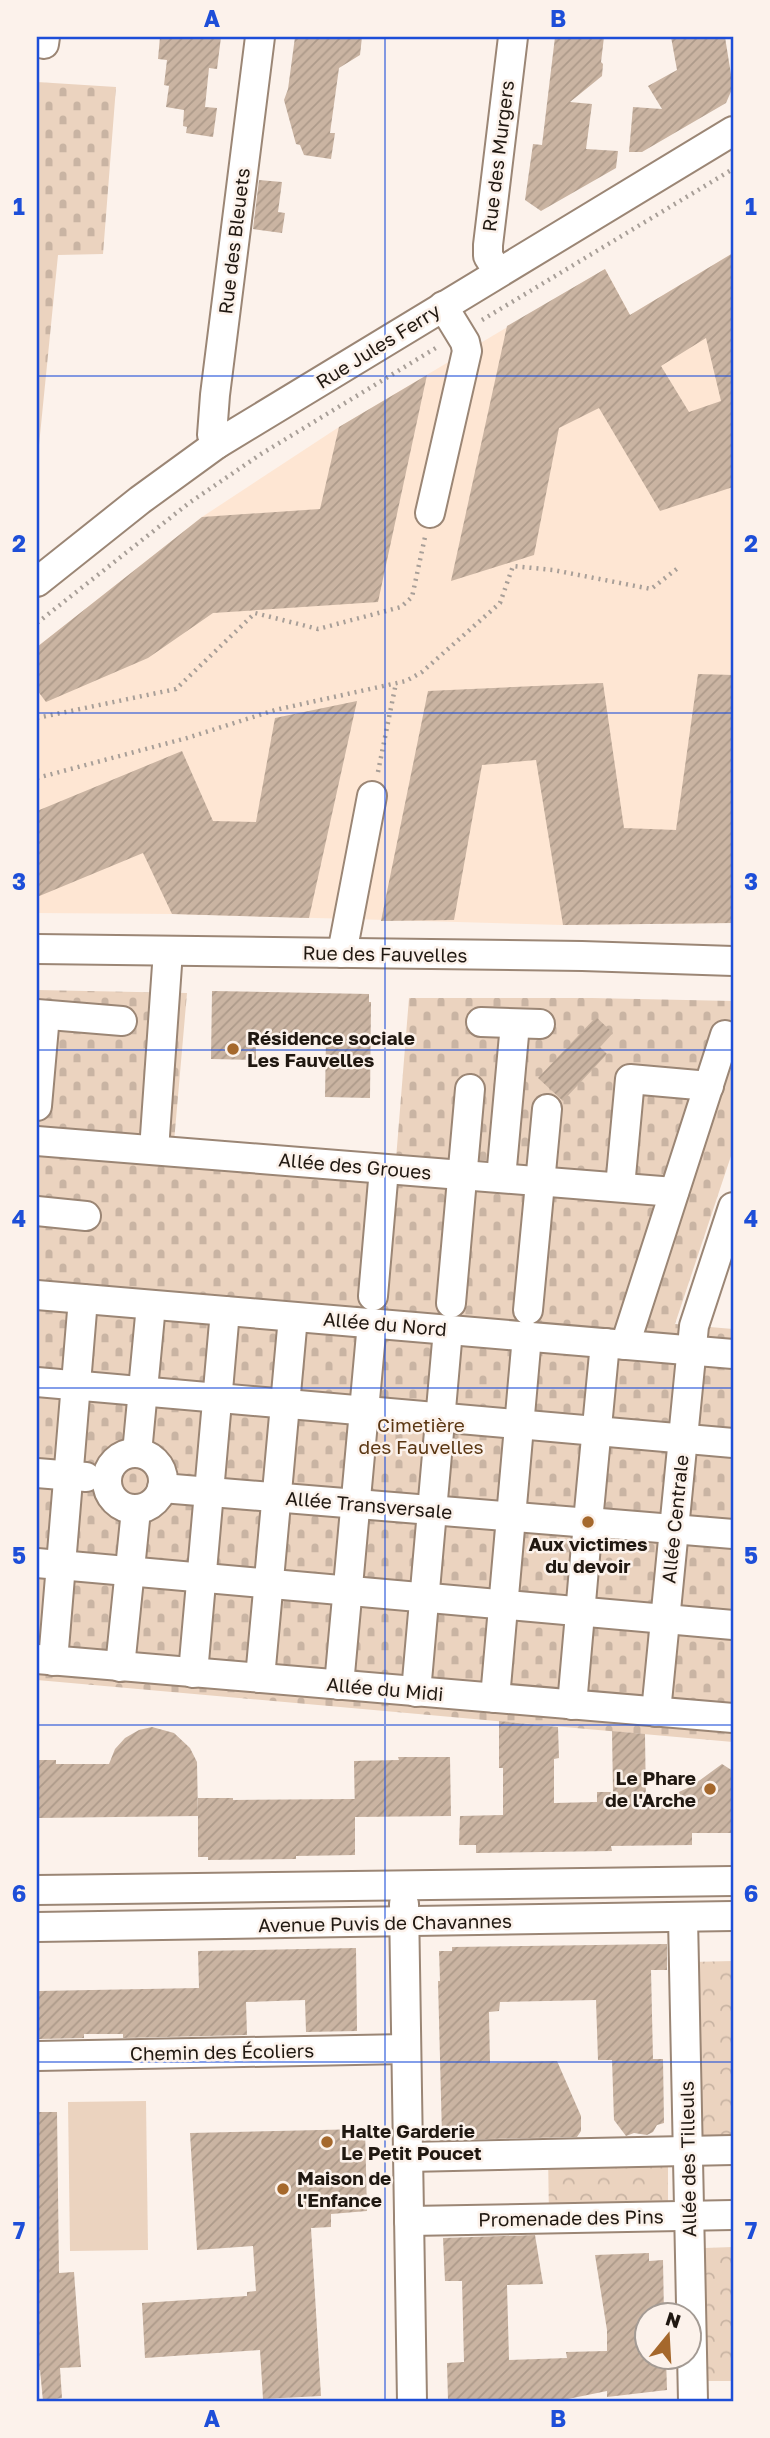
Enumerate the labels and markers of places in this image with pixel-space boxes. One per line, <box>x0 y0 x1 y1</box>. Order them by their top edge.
place label: Résidence sociale Les Fauvelles <box>247 1026 415 1071</box>
marker: Résidence sociale Les Fauvelles <box>225 1041 241 1057</box>
marker: Aux victimes du devoir <box>580 1514 596 1530</box>
place label: Aux victimes du devoir <box>528 1532 648 1577</box>
place label: Le Phare de l'Arche <box>605 1766 696 1811</box>
marker: Le Phare de l'Arche <box>702 1781 718 1797</box>
place label: Halte Garderie Le Petit Poucet <box>341 2119 482 2164</box>
marker: Halte Garderie Le Petit Poucet <box>319 2134 335 2150</box>
place label: Maison de l'Enfance <box>297 2166 391 2211</box>
marker: Maison de l'Enfance <box>275 2181 291 2197</box>

